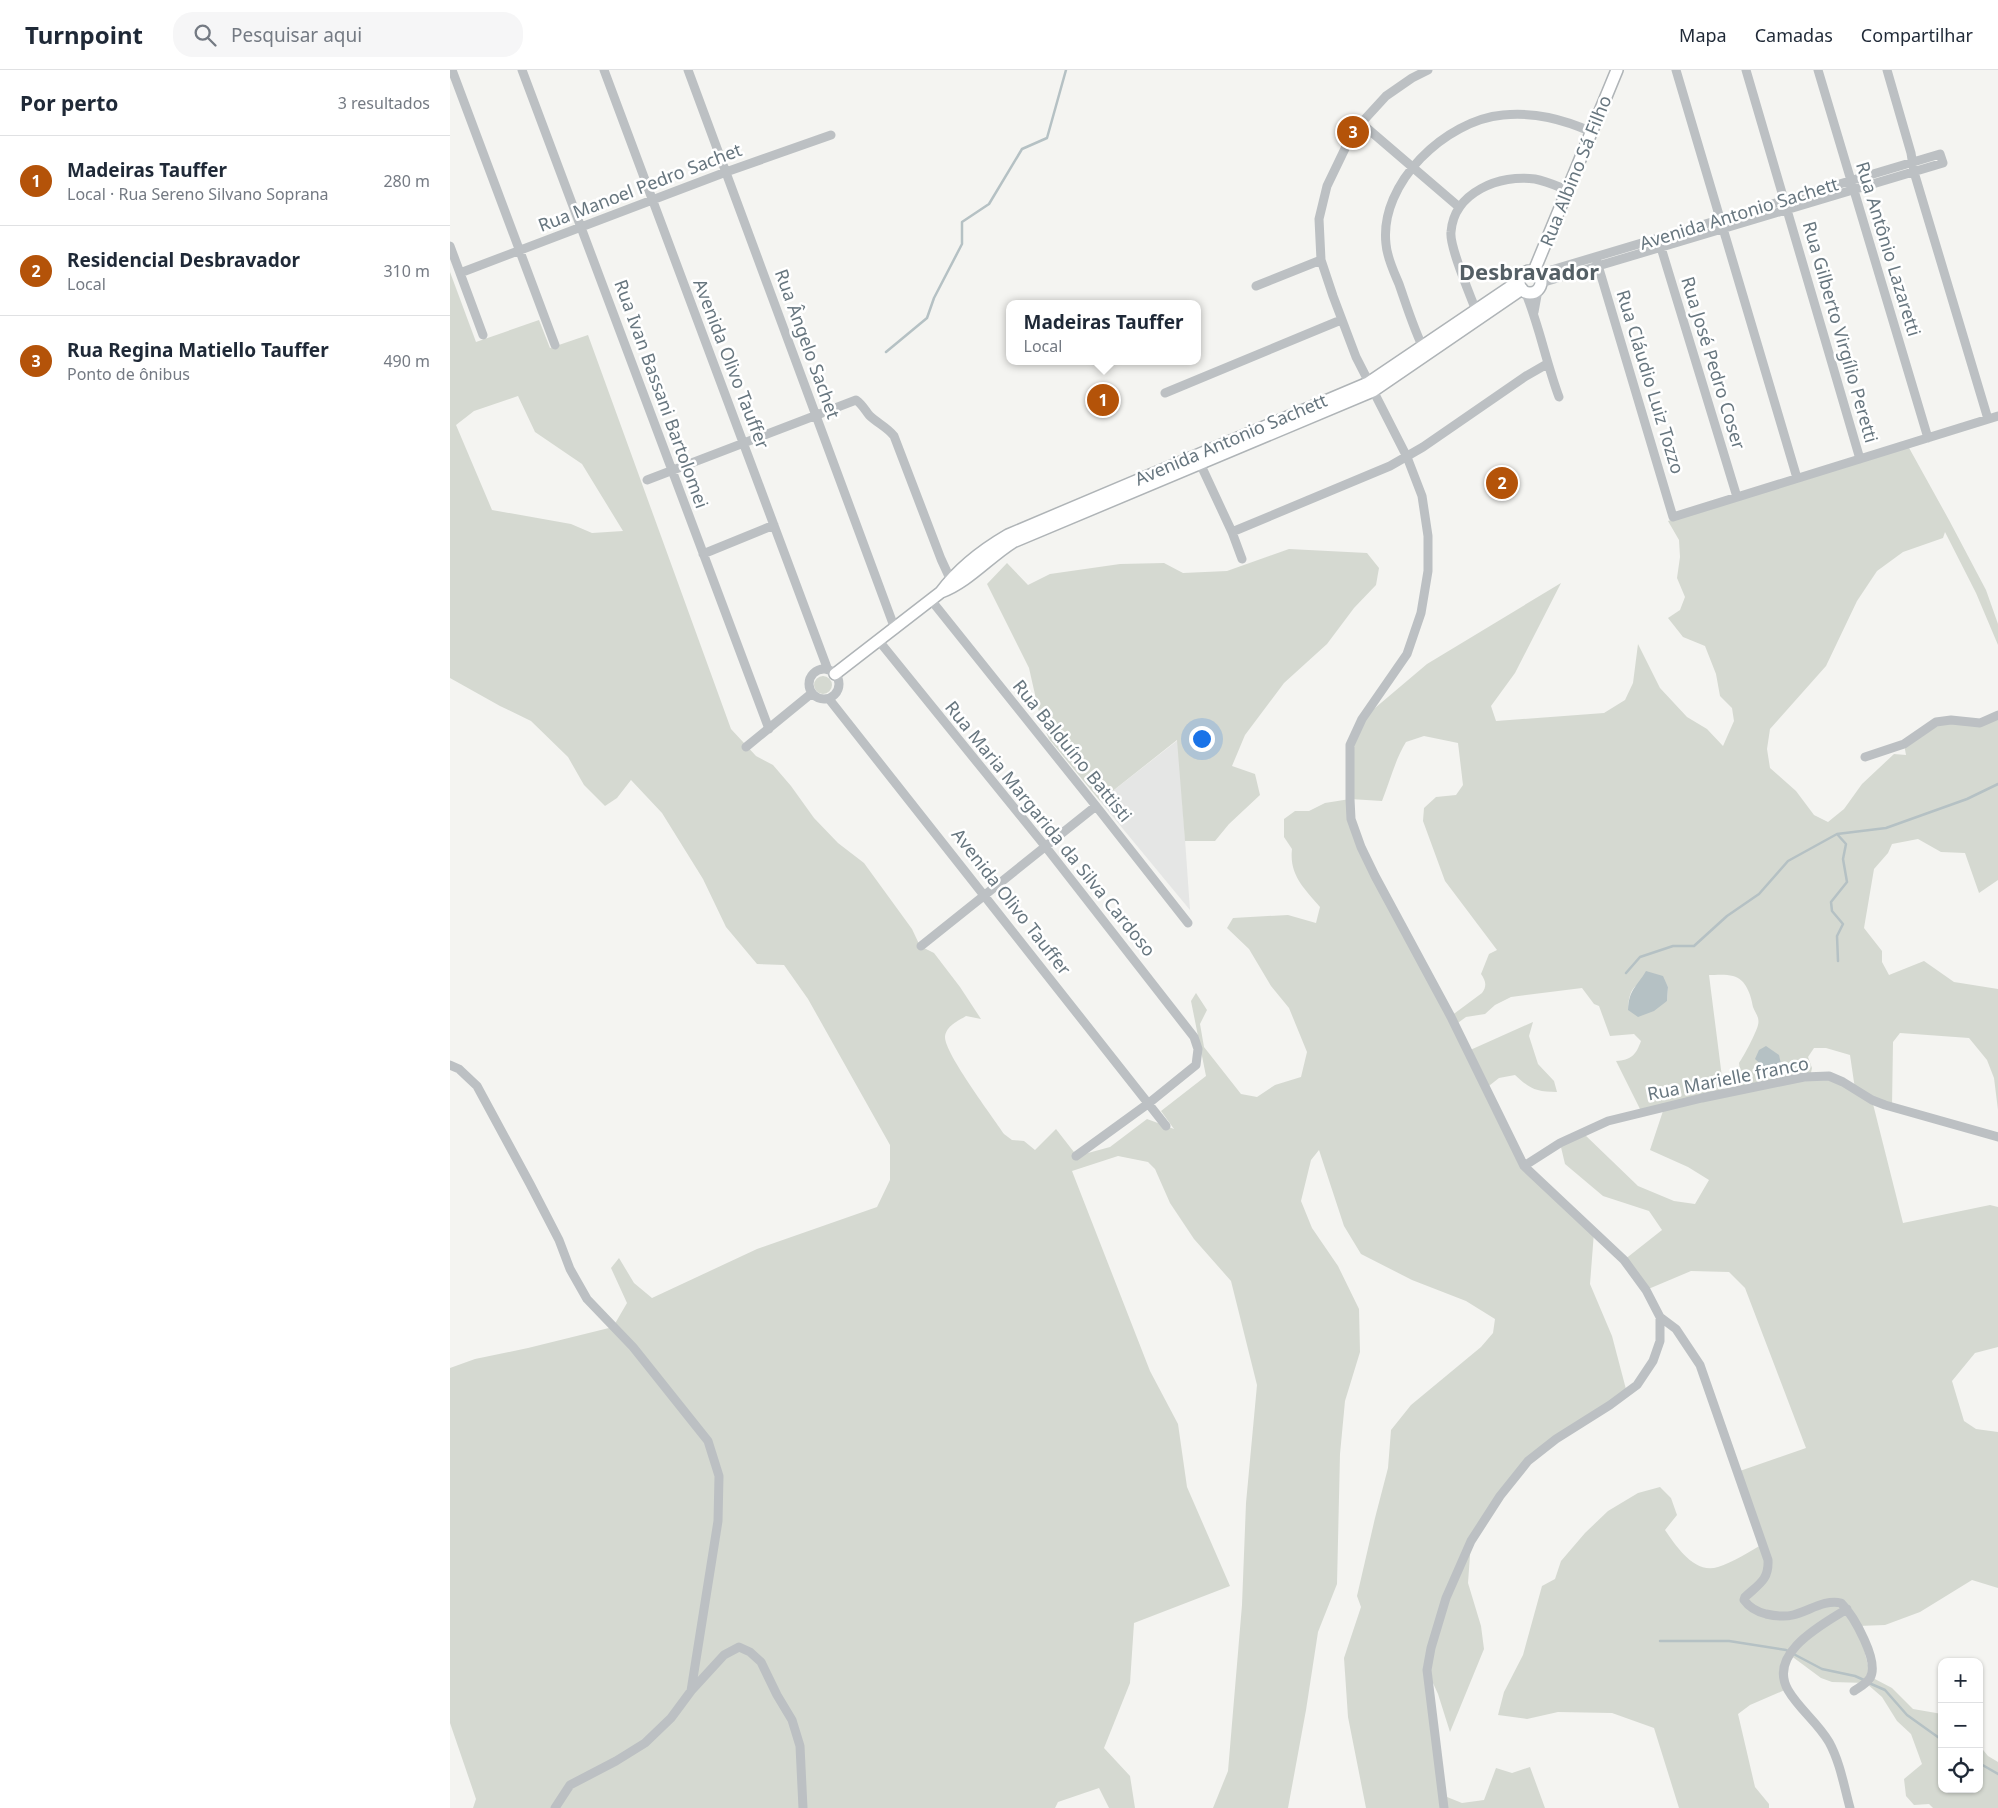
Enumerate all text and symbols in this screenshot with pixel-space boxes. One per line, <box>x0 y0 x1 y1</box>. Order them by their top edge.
search box <box>173 12 523 57</box>
text: Turnpoint <box>25 18 143 51</box>
icon: search <box>191 21 219 49</box>
text: Pesquisar aqui <box>231 22 362 48</box>
text: Mapa <box>1679 23 1727 47</box>
text: Camadas <box>1755 23 1833 47</box>
text: Compartilhar <box>1861 23 1973 47</box>
text: Por perto <box>20 89 118 117</box>
text: 3 resultados <box>338 92 430 114</box>
street label: Rua Albino Sá Filho <box>1534 92 1616 250</box>
pin: 3 <box>1337 113 1369 151</box>
street label: Rua Manoel Pedro Sachet <box>534 137 745 237</box>
text: Madeiras Tauffer <box>67 157 227 183</box>
street label: Rua Antônio Lazaretti <box>1851 158 1927 339</box>
text: 1 <box>31 170 41 192</box>
text: 280 m <box>383 170 430 192</box>
street label: Avenida Antonio Sachett <box>1636 171 1842 255</box>
text: Local · Rua Sereno Silvano Soprana <box>67 183 329 205</box>
street label: Rua Gilberto Virgílio Peretti <box>1798 218 1884 445</box>
text: Residencial Desbravador <box>67 247 300 273</box>
district label: Desbravador <box>1459 256 1599 286</box>
text: 2 <box>31 260 41 282</box>
text: 310 m <box>383 260 430 282</box>
street label: Rua Ângelo Sachet <box>770 266 846 422</box>
text: Local <box>67 273 106 295</box>
street label: Rua José Pedro Coser <box>1676 273 1752 453</box>
street label: Avenida Olivo Tauffer <box>688 275 776 453</box>
street label: Rua Ivan Bassani Bartolomei <box>609 276 715 511</box>
street label: Rua Cláudio Luiz Tozzo <box>1612 287 1690 477</box>
popup <box>1006 300 1201 365</box>
text: Madeiras Tauffer <box>1024 309 1183 335</box>
text: Local <box>1024 335 1062 357</box>
text: Rua Regina Matiello Tauffer <box>67 337 329 363</box>
text: 3 <box>31 350 41 372</box>
text: 490 m <box>383 350 430 372</box>
text: Ponto de ônibus <box>67 363 190 385</box>
pin: 1 <box>1087 381 1119 419</box>
street label: Avenida Antonio Sachett <box>1131 387 1331 491</box>
pin: 2 <box>1486 464 1518 502</box>
street label: Rua Balduíno Battisti <box>1008 674 1138 826</box>
street label: Rua Maria Margarida da Silva Cardoso <box>940 696 1161 961</box>
your location <box>1189 726 1215 752</box>
street label: Avenida Olivo Tauffer <box>947 823 1077 980</box>
street label: Rua Marielle franco <box>1645 1051 1811 1105</box>
map controls <box>1938 1658 1983 1793</box>
button: + <box>1938 1658 1983 1703</box>
button: − <box>1938 1703 1983 1748</box>
button: locate <box>1938 1748 1983 1793</box>

